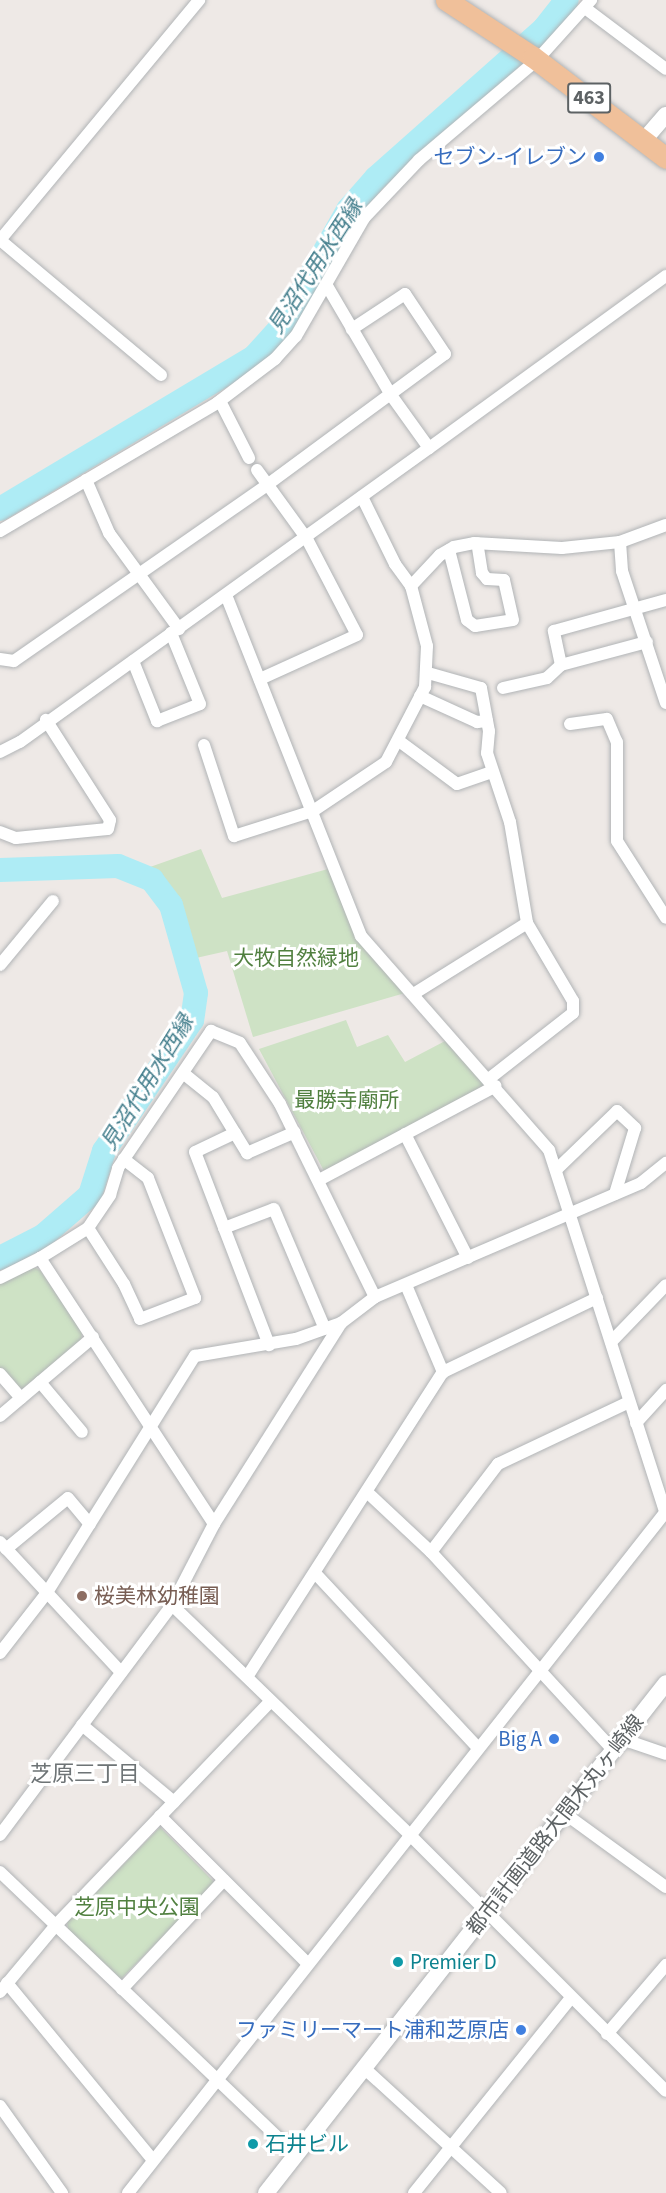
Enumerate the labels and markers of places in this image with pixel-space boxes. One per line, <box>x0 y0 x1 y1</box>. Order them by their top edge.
place label: セブン-イレブン <box>433 144 587 170</box>
marker: セブン-イレブン <box>592 150 606 164</box>
place label: 桜美林幼稚園 <box>94 1583 220 1609</box>
marker: 桜美林幼稚園 <box>75 1589 89 1603</box>
place label: Big A <box>498 1726 542 1752</box>
marker: Big A <box>547 1732 561 1746</box>
place label: Premier D <box>410 1949 497 1975</box>
marker: Premier D <box>391 1955 405 1969</box>
place label: ファミリーマート浦和芝原店 <box>236 2017 509 2043</box>
marker: ファミリーマート浦和芝原店 <box>514 2023 528 2037</box>
place label: 石井ビル <box>265 2131 349 2157</box>
marker: 石井ビル <box>246 2137 260 2151</box>

